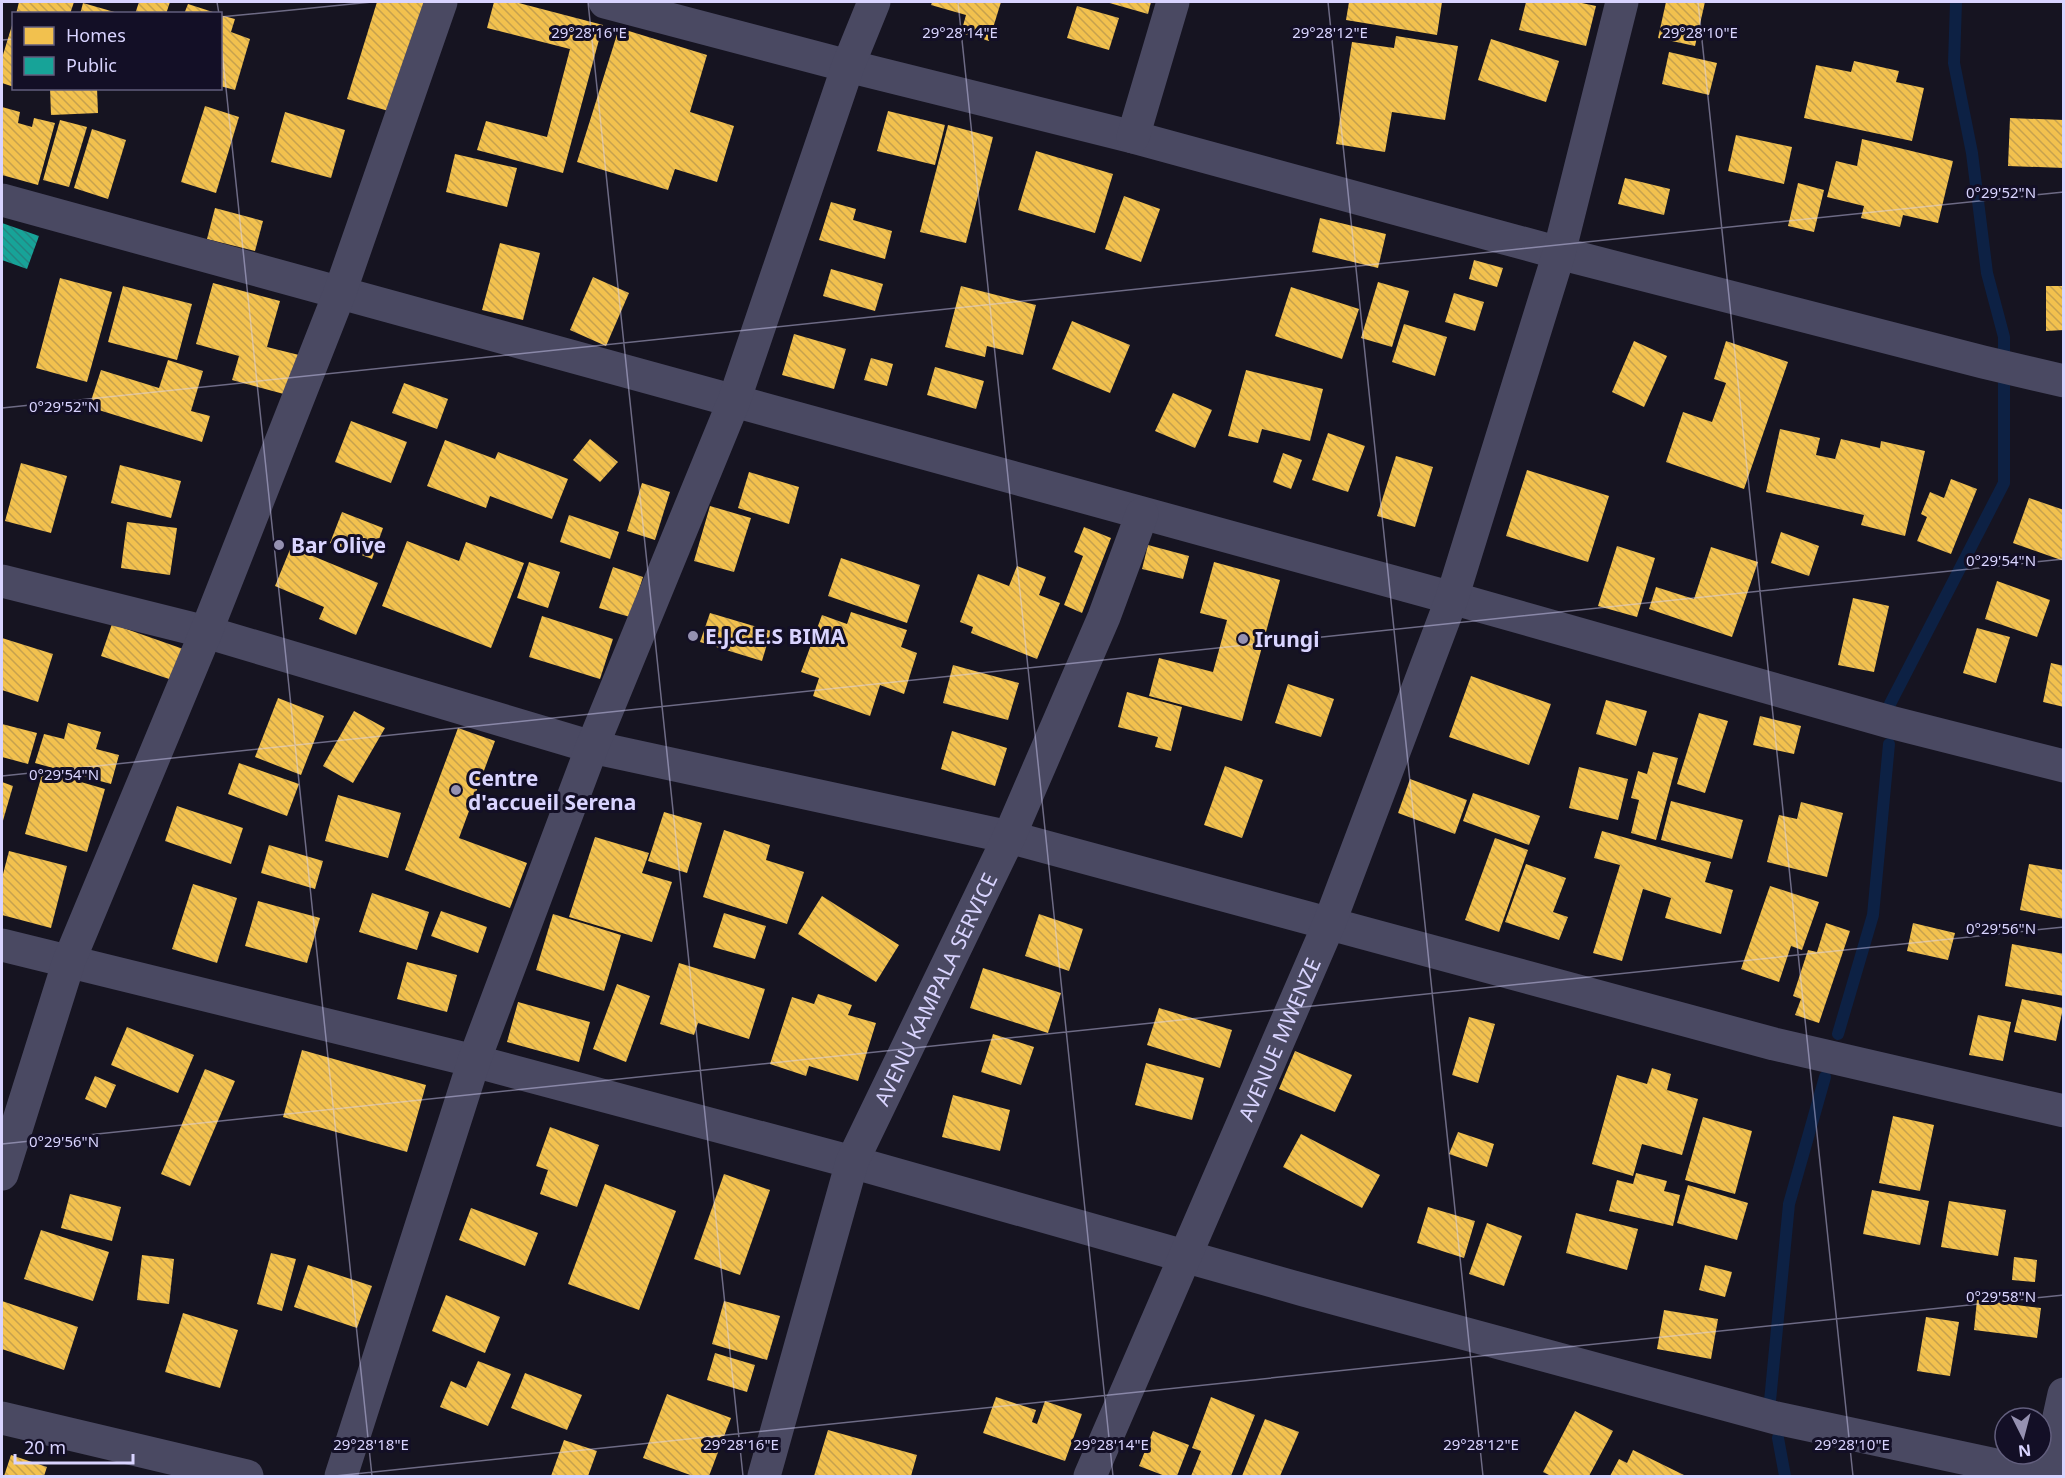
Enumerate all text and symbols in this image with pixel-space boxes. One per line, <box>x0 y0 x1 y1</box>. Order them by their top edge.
legend <box>12 12 222 90</box>
text: 29°28'16"E <box>551 22 627 42</box>
text: 29°28'14"E <box>922 22 998 42</box>
text: 29°28'12"E <box>1292 22 1368 42</box>
text: 29°28'10"E <box>1662 22 1738 42</box>
text: Homes <box>66 23 126 47</box>
text: Public <box>66 53 117 77</box>
text: 0°29'52"N <box>1966 182 2036 202</box>
text: 0°29'52"N <box>29 396 99 416</box>
place label: Bar Olive <box>291 531 386 559</box>
marker: Bar Olive <box>272 538 286 552</box>
text: 0°29'54"N <box>1966 550 2036 570</box>
place label: E.J.C.E.S BIMA <box>705 622 845 650</box>
place label: Irungi <box>1255 625 1319 653</box>
marker: E.J.C.E.S BIMA <box>686 629 700 643</box>
marker: Irungi <box>1236 632 1250 646</box>
text: 0°29'54"N <box>29 764 99 784</box>
place label: Centre d'accueil Serena <box>468 764 636 816</box>
marker: Centre d'accueil Serena <box>449 783 463 797</box>
street label: AVENU KAMPALA SERVICE <box>867 868 1004 1110</box>
text: 0°29'56"N <box>1966 918 2036 938</box>
street label: AVENUE MWENZE <box>1231 953 1327 1125</box>
text: 0°29'56"N <box>29 1131 99 1151</box>
text: 0°29'58"N <box>1966 1286 2036 1306</box>
north arrow <box>1993 1406 2053 1466</box>
scale bar <box>15 1427 134 1465</box>
text: 29°28'18"E <box>333 1434 409 1454</box>
text: 29°28'16"E <box>703 1434 779 1454</box>
text: 29°28'14"E <box>1073 1434 1149 1454</box>
text: 29°28'12"E <box>1443 1434 1519 1454</box>
text: 29°28'10"E <box>1814 1434 1890 1454</box>
text: 20 m <box>24 1435 66 1459</box>
text: N <box>2017 1439 2032 1463</box>

